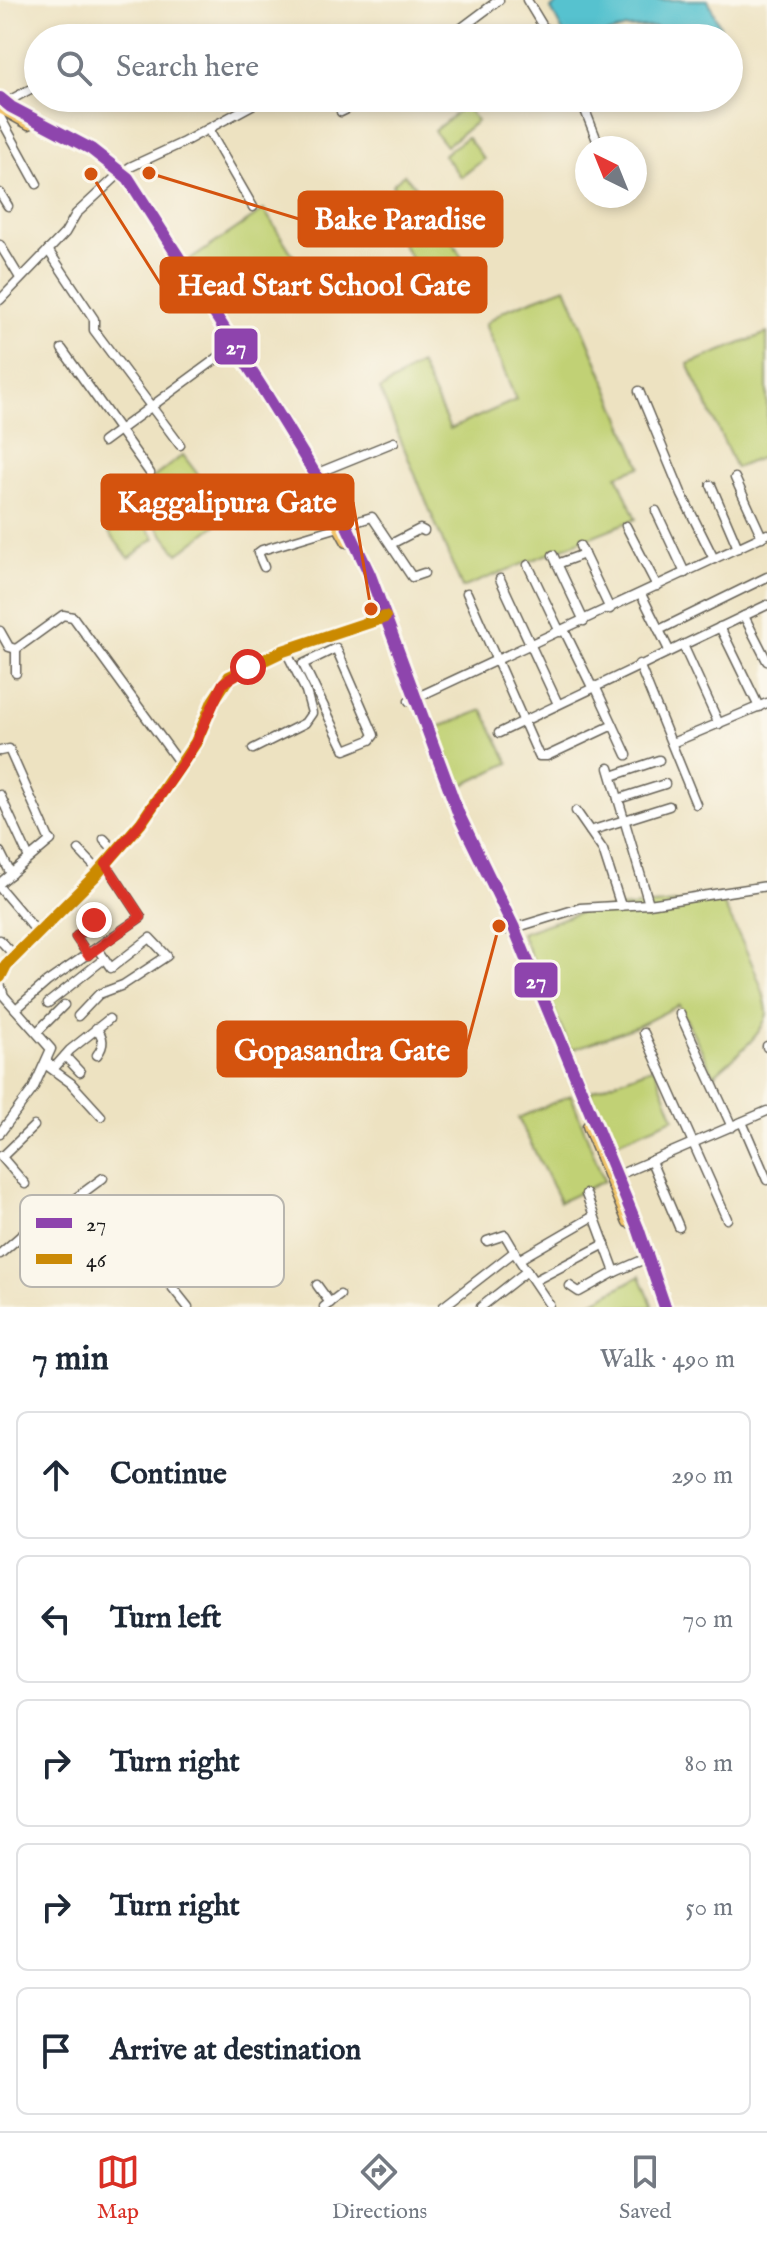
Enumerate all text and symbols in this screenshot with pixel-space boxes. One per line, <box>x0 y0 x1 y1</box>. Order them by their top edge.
search box <box>24 24 743 112</box>
icon: search <box>52 46 96 90</box>
text: Search here <box>116 49 259 87</box>
north arrow <box>575 136 647 208</box>
callout: Bake Paradise <box>299 192 502 246</box>
text: Bake Paradise <box>314 202 486 240</box>
callout: Head Start School Gate <box>161 258 486 312</box>
text: Head Start School Gate <box>177 268 471 306</box>
line badge: 27 <box>213 327 259 366</box>
text: 27 <box>226 334 246 362</box>
callout: Kaggalipura Gate <box>102 475 353 529</box>
text: Kaggalipura Gate <box>117 485 337 523</box>
route start <box>230 649 266 685</box>
route end <box>76 902 112 938</box>
line badge: 27 <box>513 961 559 999</box>
text: 27 <box>526 968 546 996</box>
callout: Gopasandra Gate <box>218 1022 466 1076</box>
text: Gopasandra Gate <box>234 1033 450 1071</box>
legend <box>20 1195 284 1287</box>
text: 27 <box>86 1211 106 1239</box>
text: 46 <box>86 1247 107 1275</box>
text: 7 min <box>32 1338 109 1381</box>
text: Walk · 490 m <box>600 1343 735 1376</box>
icon: ahead <box>34 1453 78 1497</box>
text: Continue <box>110 1456 227 1494</box>
text: 290 m <box>671 1459 733 1492</box>
icon: left <box>34 1597 78 1641</box>
text: Turn left <box>110 1600 221 1638</box>
text: 70 m <box>682 1603 733 1636</box>
icon: right <box>34 1741 78 1785</box>
text: Turn right <box>110 1744 240 1782</box>
text: 80 m <box>684 1747 733 1780</box>
icon: right <box>34 1885 78 1929</box>
text: Turn right <box>110 1888 240 1926</box>
text: 50 m <box>685 1891 733 1924</box>
icon: arrive <box>34 2029 78 2073</box>
text: Arrive at destination <box>110 2032 361 2070</box>
tab: Map <box>96 2150 140 2226</box>
tab: Directions <box>332 2150 427 2226</box>
tab: Saved <box>619 2150 671 2226</box>

